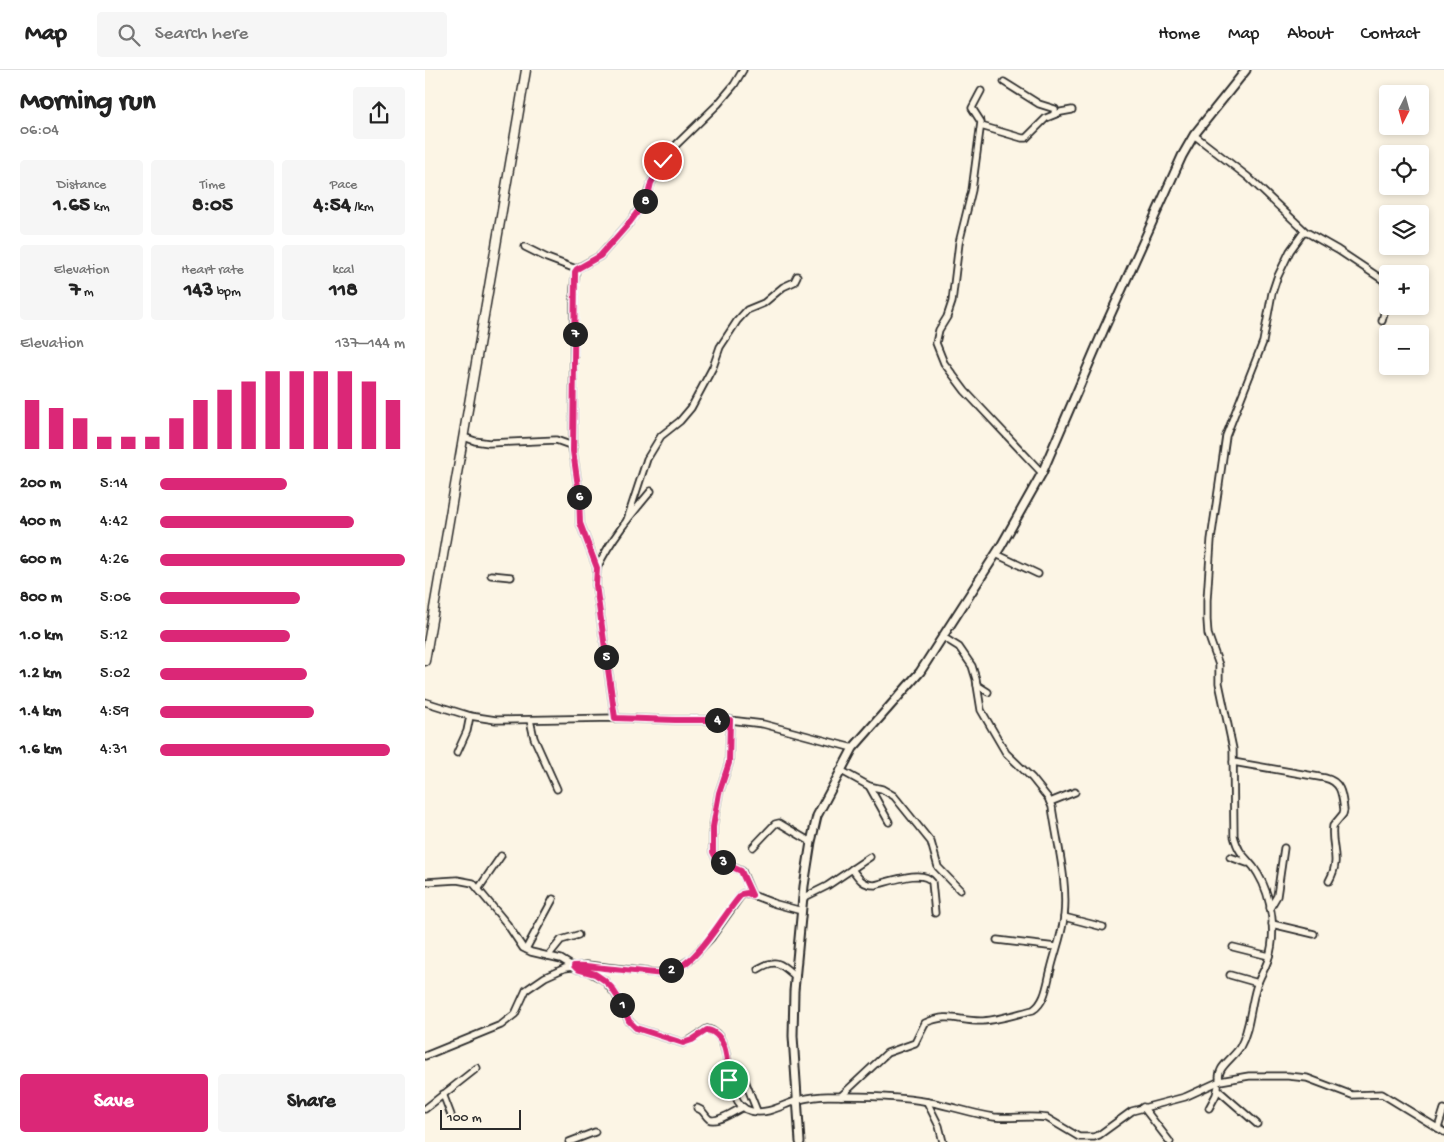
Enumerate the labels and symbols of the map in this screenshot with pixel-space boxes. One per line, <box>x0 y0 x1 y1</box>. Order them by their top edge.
north arrow <box>1379 85 1429 135</box>
pin <box>642 140 684 182</box>
pin: 8 <box>633 188 657 214</box>
pin: 7 <box>563 322 587 346</box>
pin: 6 <box>567 484 591 510</box>
pin: 5 <box>593 644 619 670</box>
pin: 4 <box>705 708 729 732</box>
pin: 3 <box>711 850 735 874</box>
pin: 2 <box>659 958 683 982</box>
pin: 1 <box>609 992 635 1018</box>
pin <box>708 1059 750 1101</box>
scale bar <box>440 1107 521 1130</box>

